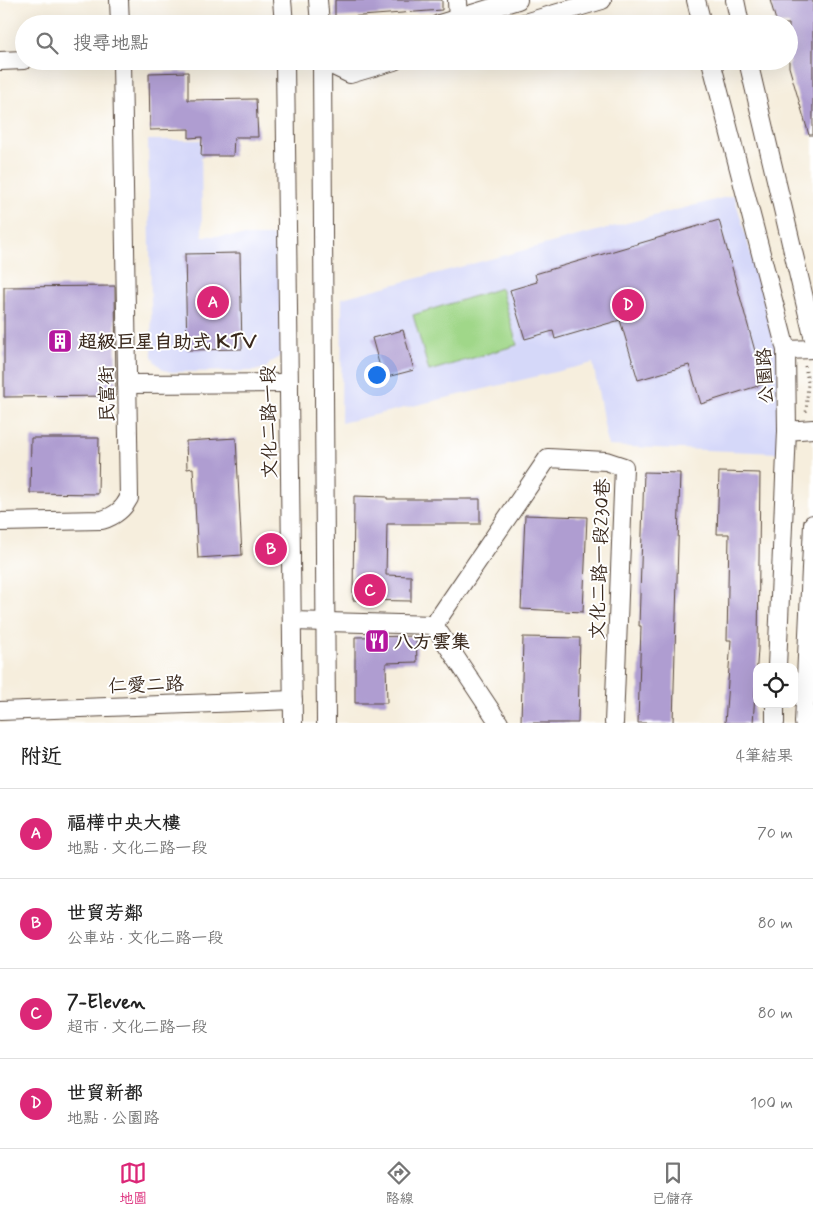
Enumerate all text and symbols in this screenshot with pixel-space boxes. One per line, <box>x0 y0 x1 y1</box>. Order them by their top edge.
search box <box>15 15 798 70</box>
icon: search <box>33 29 61 57</box>
text: 搜尋地點 <box>73 31 149 56</box>
pin: A <box>197 283 229 321</box>
pin: D <box>612 286 644 324</box>
building icon: 超級巨星自助式 KTV <box>47 328 73 354</box>
place label: 超級巨星自助式 KTV <box>78 330 257 355</box>
street label: 公園路 <box>752 347 779 405</box>
your location <box>364 362 390 388</box>
street label: 民富街 <box>95 365 120 423</box>
street label: 文化二路一段 <box>256 365 283 479</box>
street label: 文化二路一段230巷 <box>585 478 616 640</box>
pin: B <box>255 530 287 568</box>
pin: C <box>354 571 386 609</box>
restaurant icon: 八方雲集 <box>364 628 390 654</box>
place label: 八方雲集 <box>394 630 470 655</box>
map controls <box>753 663 798 708</box>
button: locate <box>753 663 798 708</box>
street label: 仁愛二路 <box>108 672 184 699</box>
text: 附近 <box>20 743 62 771</box>
text: 4筆結果 <box>736 746 793 767</box>
text: 福樺中央大樓 <box>67 811 181 836</box>
text: A <box>31 823 41 844</box>
text: 70 m <box>757 823 793 844</box>
text: 地點 · 文化二路一段 <box>67 838 207 859</box>
text: 世貿芳鄰 <box>67 901 143 926</box>
text: B <box>31 913 41 934</box>
text: 80 m <box>758 913 793 934</box>
text: 公車站 · 文化二路一段 <box>67 928 223 949</box>
text: 7-Eleven <box>67 990 145 1015</box>
text: C <box>30 1003 42 1024</box>
text: 80 m <box>758 1003 793 1024</box>
text: 超市 · 文化二路一段 <box>67 1017 207 1038</box>
text: 世貿新都 <box>67 1081 143 1106</box>
text: D <box>30 1093 42 1114</box>
text: 100 m <box>750 1093 793 1114</box>
text: 地點 · 公園路 <box>67 1108 159 1129</box>
tab: 地圖 <box>119 1159 147 1208</box>
tab: 路線 <box>385 1159 413 1208</box>
tab: 已儲存 <box>652 1159 694 1208</box>

